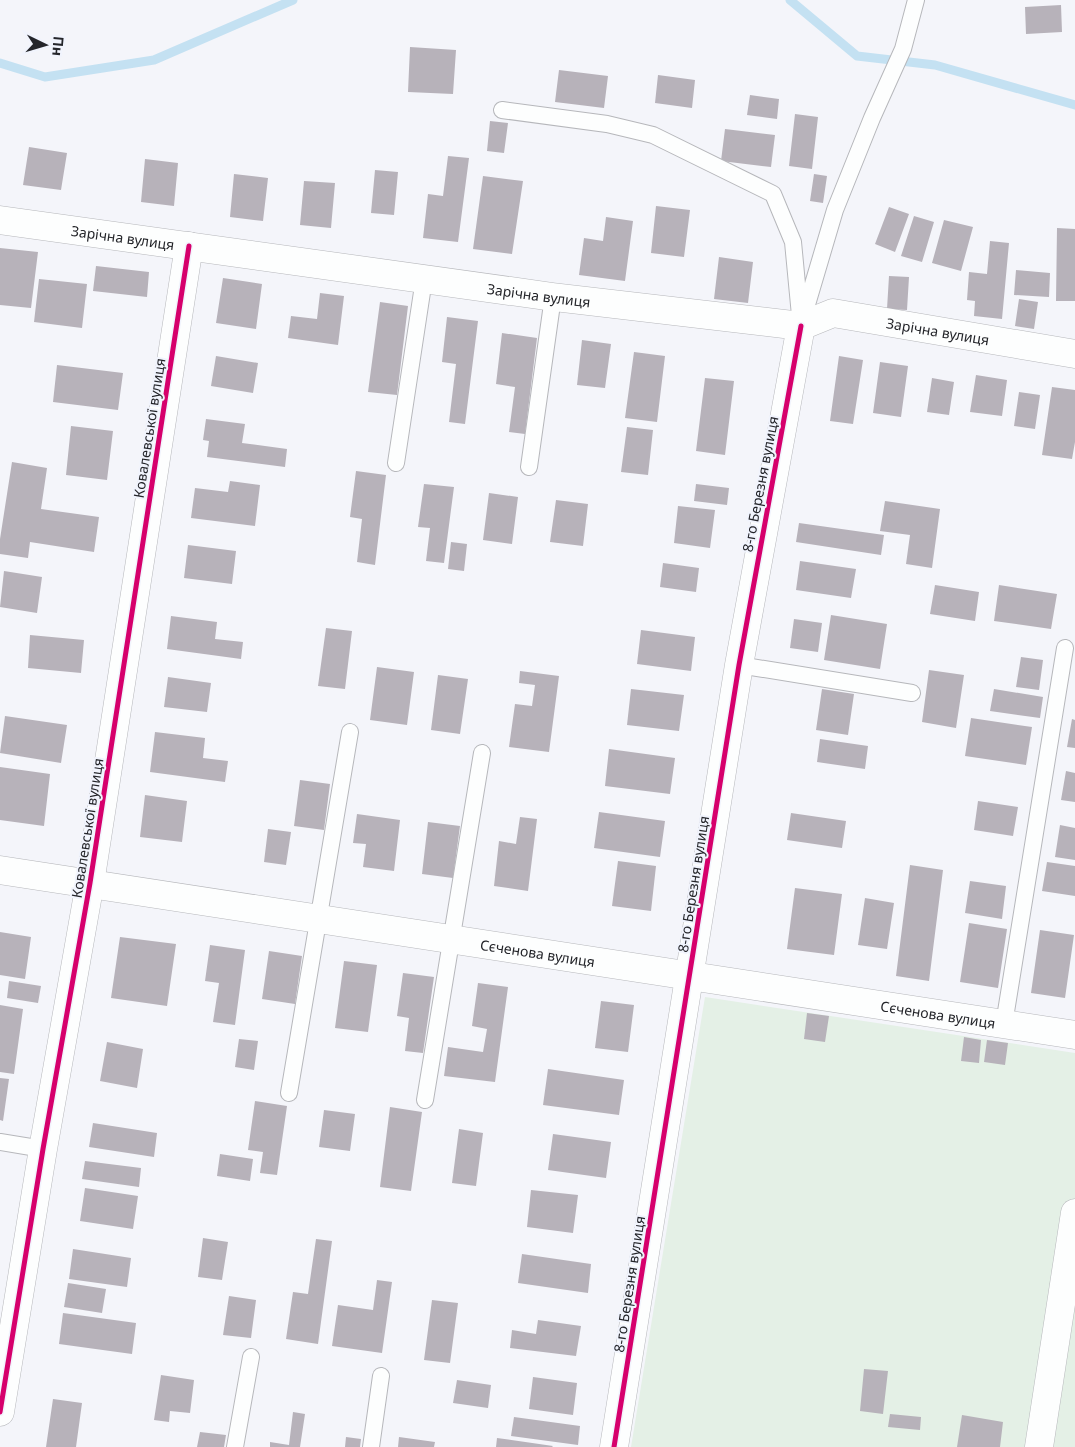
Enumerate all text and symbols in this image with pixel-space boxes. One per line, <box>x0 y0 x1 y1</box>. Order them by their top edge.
north arrow <box>20 20 70 70</box>
text: Пн <box>48 35 69 57</box>
street label: Зарічна вулиця <box>70 221 176 254</box>
street label: Зарічна вулиця <box>486 278 592 311</box>
street label: Зарічна вулиця <box>885 313 991 349</box>
street label: Ковалевської вулиця <box>129 357 169 499</box>
street label: 8-го Березня вулиця <box>738 415 782 553</box>
street label: Ковалевської вулиця <box>67 757 107 899</box>
street label: 8-го Березня вулиця <box>673 814 713 954</box>
street label: Сєченова вулиця <box>479 934 596 971</box>
street label: Сєченова вулиця <box>879 996 997 1032</box>
street label: 8-го Березня вулиця <box>609 1214 649 1354</box>

